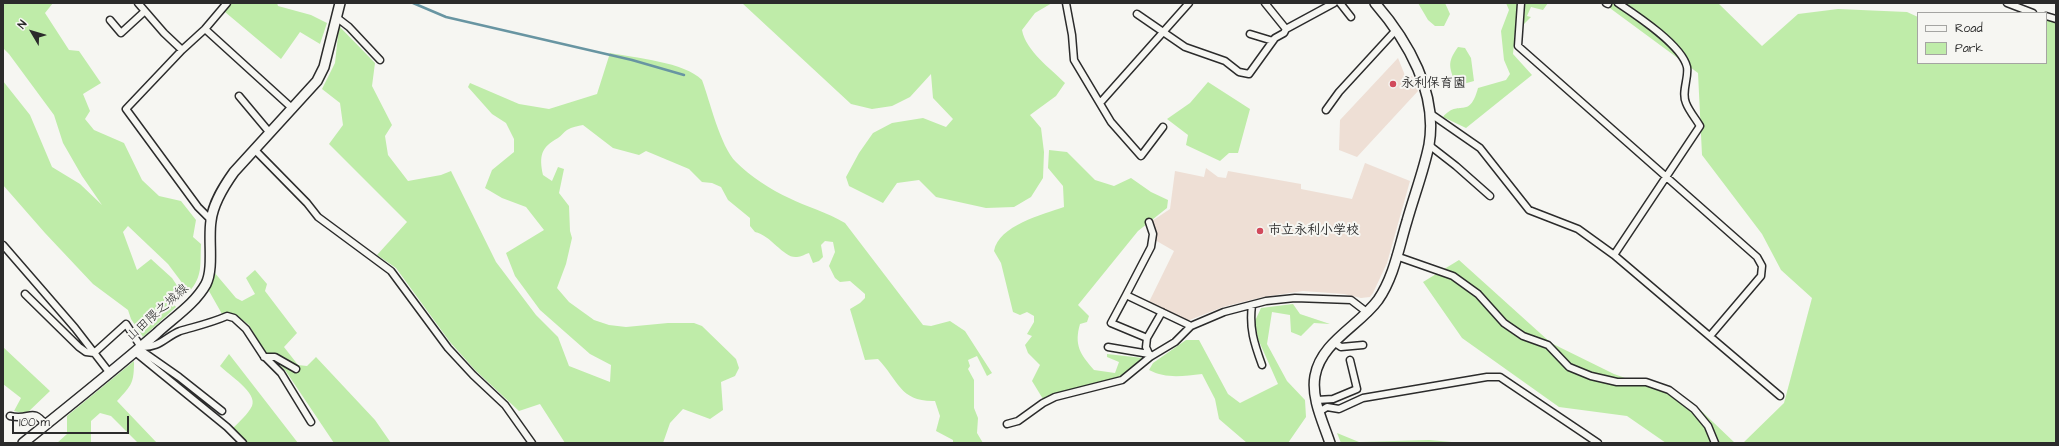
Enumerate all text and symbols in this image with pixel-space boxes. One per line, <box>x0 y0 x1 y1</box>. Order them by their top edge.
north arrow <box>12 12 52 52</box>
legend <box>1917 12 2047 64</box>
text: N <box>14 17 30 32</box>
text: Road <box>1955 20 1983 37</box>
text: Park <box>1955 40 1983 57</box>
place label: 永利保育園 <box>1401 76 1466 92</box>
marker: 永利保育園 <box>1388 79 1398 89</box>
place label: 市立永利小学校 <box>1268 223 1359 239</box>
marker: 市立永利小学校 <box>1255 226 1265 236</box>
street label: 山田隈之城線 <box>124 281 192 345</box>
scale bar <box>14 408 131 434</box>
text: 100 m <box>19 414 50 431</box>

